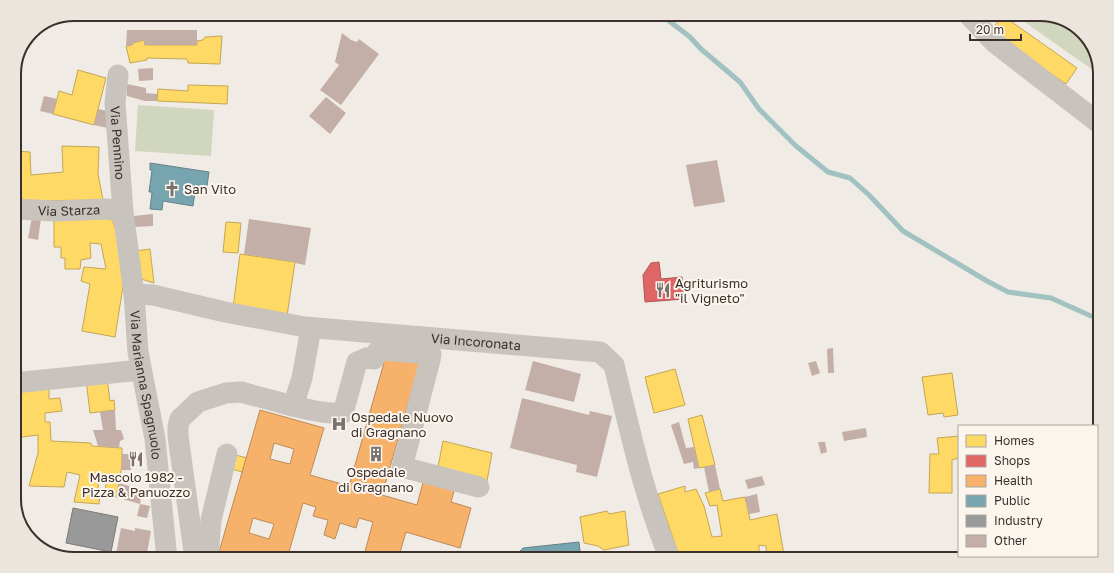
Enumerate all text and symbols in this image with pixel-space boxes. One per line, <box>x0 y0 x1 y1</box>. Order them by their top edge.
scale bar <box>970 16 1021 42</box>
text: 20 m <box>976 22 1004 37</box>
street label: Via Pennino <box>107 105 129 180</box>
church icon: San Vito <box>163 180 181 198</box>
place label: San Vito <box>184 181 236 197</box>
street label: Via Starza <box>37 201 101 219</box>
place label: Agriturismo "il Vigneto" <box>675 275 748 306</box>
restaurant icon: Agriturismo "il Vigneto" <box>654 281 672 299</box>
street label: Via Marianna Spagnuolo <box>127 310 165 460</box>
street label: Via Incoronata <box>430 330 522 353</box>
place label: Ospedale Nuovo di Gragnano <box>351 409 454 440</box>
hospital icon: Ospedale Nuovo di Gragnano <box>330 415 348 433</box>
legend <box>958 425 1098 557</box>
text: Homes <box>994 433 1034 448</box>
building icon: Ospedale di Gragnano <box>367 445 385 463</box>
restaurant icon: Mascolo 1982 - Pizza & Panuozzo <box>127 450 145 468</box>
text: Shops <box>994 453 1030 468</box>
place label: Ospedale di Gragnano <box>338 464 414 495</box>
place label: Mascolo 1982 - Pizza & Panuozzo <box>82 469 190 500</box>
text: Health <box>994 473 1033 488</box>
text: Public <box>994 493 1031 508</box>
text: Industry <box>994 513 1043 528</box>
text: Other <box>994 533 1027 548</box>

